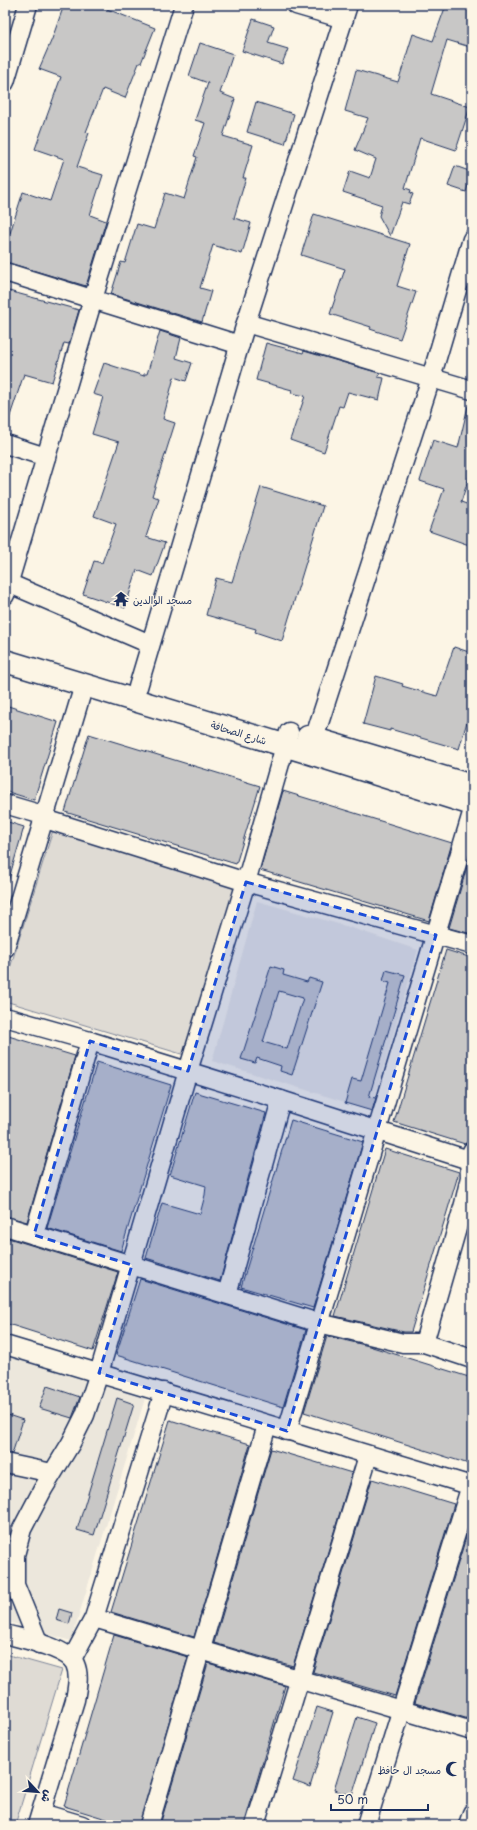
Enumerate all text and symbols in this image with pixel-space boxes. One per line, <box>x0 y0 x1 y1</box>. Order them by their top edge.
temple icon: مسجد الوالدين <box>112 590 130 608</box>
place label: مسجد الوالدين <box>133 592 192 607</box>
street label: شارع الصحافة <box>209 716 269 749</box>
mosque icon: مسجد ال حافظ <box>444 1760 462 1778</box>
place label: مسجد ال حافظ <box>378 1762 441 1777</box>
north arrow <box>18 1772 58 1812</box>
scale bar <box>331 1786 428 1812</box>
text: ش <box>37 1787 58 1806</box>
text: 50 m <box>337 1790 368 1808</box>

